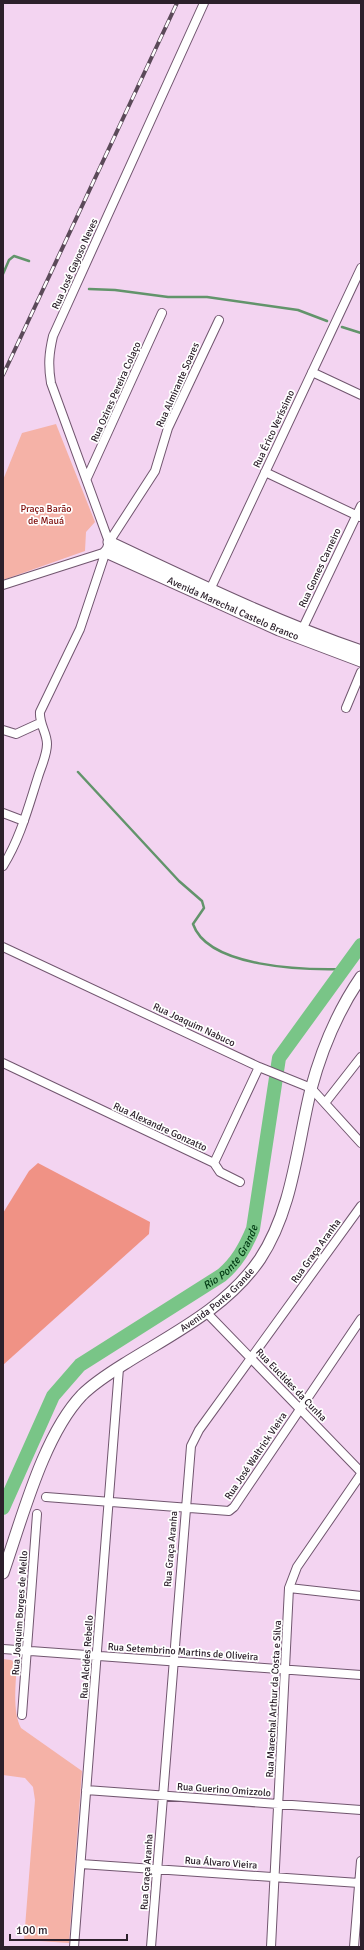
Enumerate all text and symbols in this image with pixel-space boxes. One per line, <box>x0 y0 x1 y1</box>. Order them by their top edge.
street label: Rua José Gayoso Neves <box>50 216 101 311</box>
street label: Rua Ozires Pereira Colaço <box>88 340 144 444</box>
street label: Rua Almirante Soares <box>154 340 202 429</box>
street label: Rua Érico Veríssimo <box>250 388 297 470</box>
park label: Praça Barão de Mauá <box>20 503 72 527</box>
street label: Rua Gomes Carneiro <box>296 526 344 610</box>
street label: Avenida Marechal Castelo Branco <box>165 574 300 643</box>
street label: Rua Joaquim Nabuco <box>151 1001 237 1049</box>
street label: Rua Alexandre Gonzatto <box>111 1100 209 1154</box>
street label: Rua Graça Aranha <box>289 1217 343 1285</box>
water label: Rio Ponte Grande <box>200 1224 260 1292</box>
street label: Avenida Ponte Grande <box>178 1266 257 1334</box>
street label: Rua Euclides da Cunha <box>253 1346 329 1424</box>
street label: Rua José Waltrick Vieira <box>222 1410 290 1502</box>
street label: Rua Graça Aranha <box>162 1510 180 1588</box>
street label: Rua Joaquim Borges de Mello <box>10 1550 30 1676</box>
street label: Rua Alcides Rebello <box>78 1615 96 1699</box>
street label: Rua Marechal Arthur da Costa e Silva <box>264 1620 284 1778</box>
street label: Rua Setembrino Martins de Oliveira <box>107 1641 259 1663</box>
street label: Rua Guerino Omizzolo <box>177 1781 271 1799</box>
street label: Rua Graça Aranha <box>138 1833 156 1911</box>
street label: Rua Álvaro Vieira <box>184 1853 258 1872</box>
scale bar <box>10 1916 127 1942</box>
text: 100 m <box>16 1923 48 1938</box>

